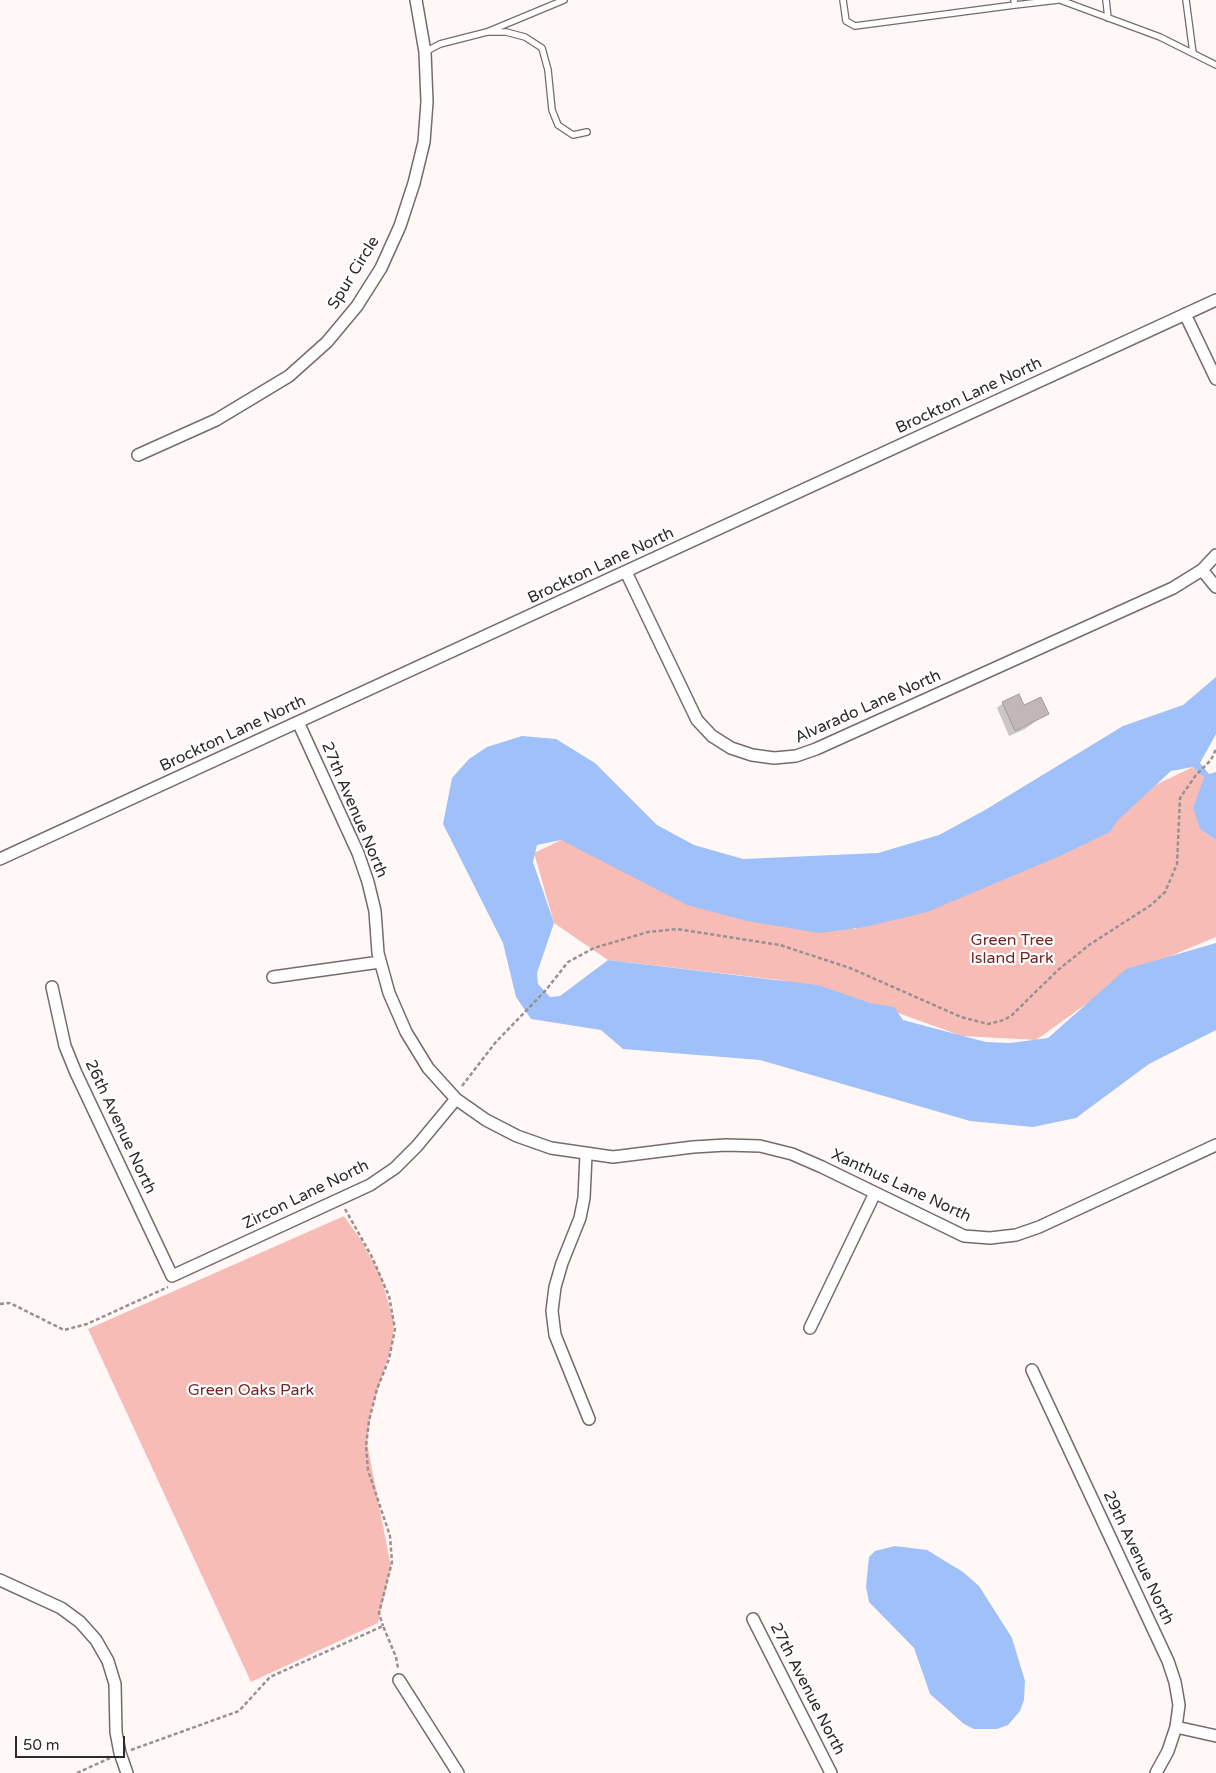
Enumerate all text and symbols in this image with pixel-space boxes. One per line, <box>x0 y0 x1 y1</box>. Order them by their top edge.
street label: Spur Circle <box>324 233 384 313</box>
street label: Brockton Lane North <box>893 354 1045 438</box>
street label: Brockton Lane North <box>525 524 677 608</box>
street label: Alvarado Lane North <box>792 666 944 748</box>
street label: Brockton Lane North <box>157 692 309 776</box>
street label: 27th Avenue North <box>317 739 391 881</box>
park label: Green Tree Island Park <box>970 931 1054 969</box>
street label: 26th Avenue North <box>80 1057 160 1197</box>
street label: Xanthus Lane North <box>828 1145 974 1227</box>
street label: Zircon Lane North <box>240 1156 372 1234</box>
park label: Green Oaks Park <box>188 1381 314 1401</box>
street label: 29th Avenue North <box>1098 1488 1178 1628</box>
street label: 27th Avenue North <box>765 1620 849 1758</box>
scale bar <box>18 1726 128 1758</box>
text: 50 m <box>23 1736 60 1754</box>

